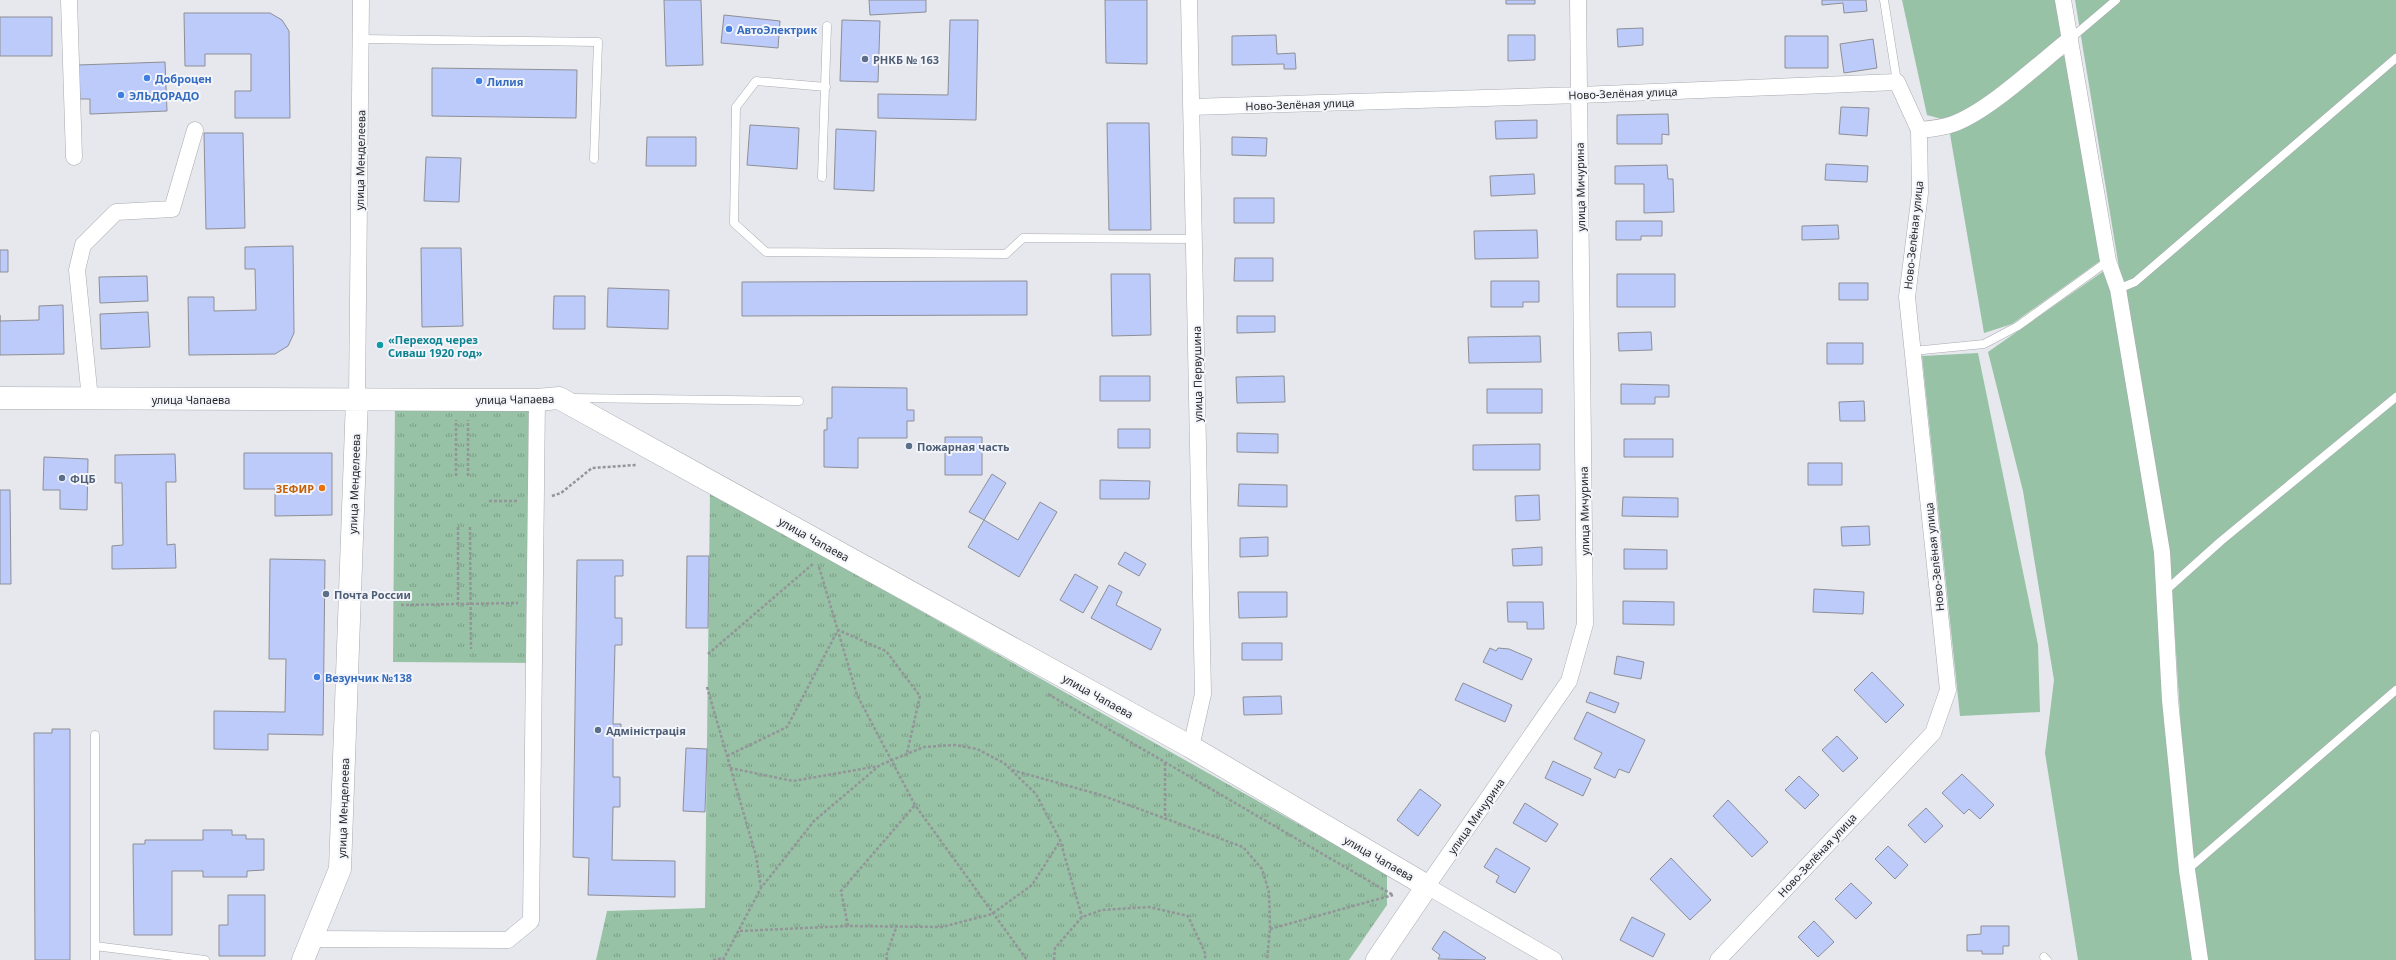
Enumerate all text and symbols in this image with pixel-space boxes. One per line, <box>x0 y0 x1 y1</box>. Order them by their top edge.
place label: АвтоЭлектрик <box>737 22 817 37</box>
marker: АвтоЭлектрик <box>724 24 734 34</box>
place label: РНКБ № 163 <box>873 52 939 67</box>
marker: РНКБ № 163 <box>860 54 870 64</box>
place label: Доброцен <box>155 71 212 86</box>
marker: Доброцен <box>142 73 152 83</box>
place label: Лилия <box>487 74 523 89</box>
marker: Лилия <box>474 76 484 86</box>
street label: Ново-Зелёная улица <box>1568 84 1678 102</box>
place label: ЭЛЬДОРАДО <box>129 88 199 103</box>
marker: ЭЛЬДОРАДО <box>116 90 126 100</box>
street label: Ново-Зелёная улица <box>1245 95 1355 113</box>
street label: улица Менделеева <box>352 110 368 210</box>
street label: улица Мичурина <box>1572 142 1588 232</box>
street label: Ново-Зелёная улица <box>1900 180 1926 290</box>
street label: улица Первушина <box>1189 326 1205 422</box>
place label: «Переход через Сиваш 1920 год» <box>388 332 483 360</box>
marker: «Переход через Сиваш 1920 год» <box>375 340 385 350</box>
street label: улица Чапаева <box>476 391 554 407</box>
street label: улица Чапаева <box>152 392 230 407</box>
street label: улица Менделеева <box>345 434 363 534</box>
place label: Пожарная часть <box>917 439 1010 454</box>
marker: Пожарная часть <box>904 441 914 451</box>
street label: улица Мичурина <box>1576 466 1592 556</box>
place label: ФЦБ <box>70 471 96 486</box>
marker: ФЦБ <box>57 473 67 483</box>
place label: ЗЕФИР <box>276 481 314 496</box>
marker: ЗЕФИР <box>317 483 327 493</box>
street label: Ново-Зелёная улица <box>1921 502 1947 612</box>
street label: улица Чапаева <box>776 513 852 565</box>
place label: Почта России <box>334 587 411 602</box>
marker: Почта России <box>321 589 331 599</box>
place label: Везунчик №138 <box>325 670 412 685</box>
street label: улица Чапаева <box>1060 670 1136 722</box>
marker: Везунчик №138 <box>312 672 322 682</box>
place label: Адміністрація <box>606 723 686 738</box>
marker: Адміністрація <box>593 725 603 735</box>
street label: улица Менделеева <box>334 758 352 858</box>
street label: улица Мичурина <box>1444 775 1508 857</box>
street label: Ново-Зелёная улица <box>1774 810 1860 900</box>
street label: улица Чапаева <box>1341 832 1417 884</box>

